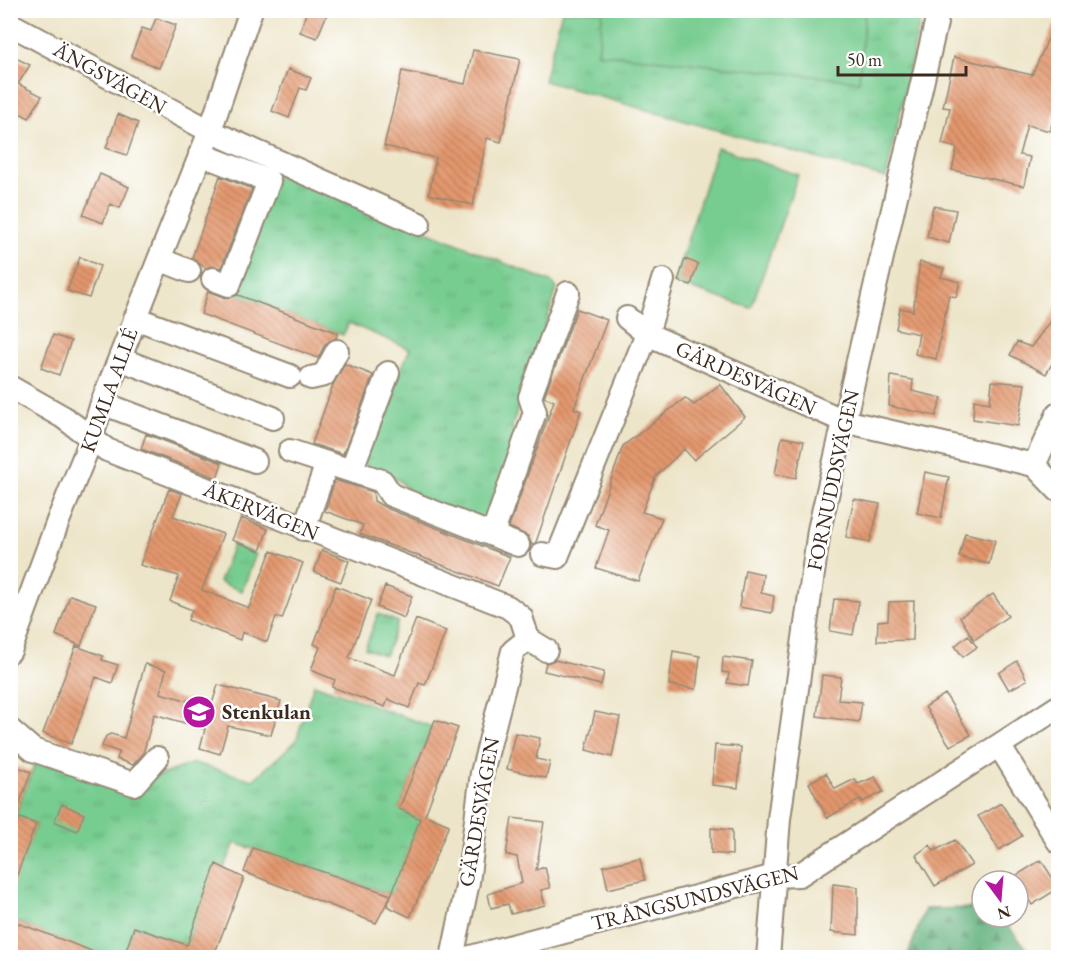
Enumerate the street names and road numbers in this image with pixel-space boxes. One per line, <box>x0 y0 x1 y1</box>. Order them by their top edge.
street label: ÄNGSVÄGEN <box>48 35 172 120</box>
street label: KUMLA ALLÉ <box>74 324 144 456</box>
street label: GÄRDESVÄGEN <box>672 334 821 421</box>
street label: FORNUDDSVÄGEN <box>800 387 865 573</box>
street label: ÅKERVÄGEN <box>198 475 323 546</box>
street label: GÄRDESVÄGEN <box>452 735 505 889</box>
street label: TRÅNGSUNDSVÄGEN <box>588 859 802 936</box>

